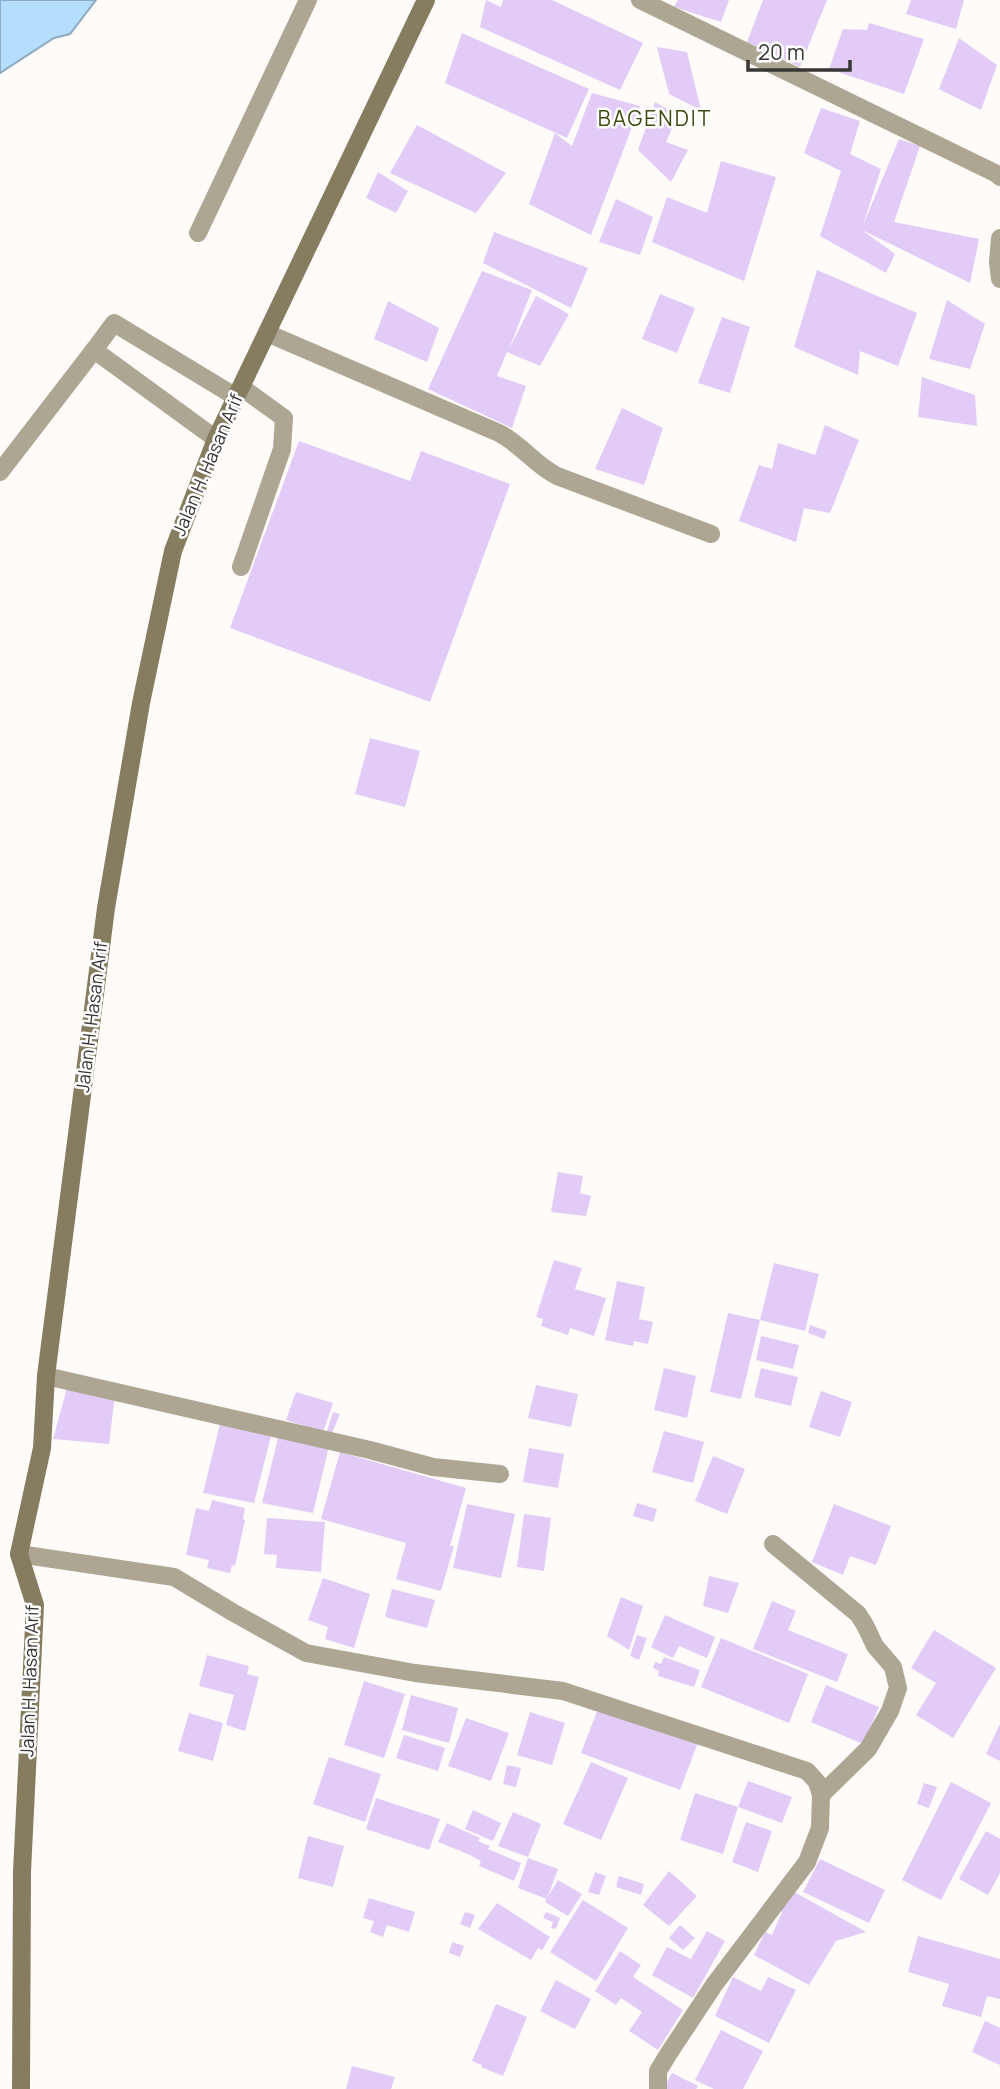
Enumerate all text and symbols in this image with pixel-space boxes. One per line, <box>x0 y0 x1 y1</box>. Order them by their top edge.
scale bar <box>748 28 850 72</box>
text: 20 m <box>758 38 805 66</box>
district label: BAGENDIT <box>598 104 712 132</box>
street label: Jalan H. Hasan Arif <box>166 389 248 539</box>
street label: Jalan H. Hasan Arif <box>70 939 112 1094</box>
street label: Jalan H. Hasan Arif <box>14 1604 44 1757</box>

